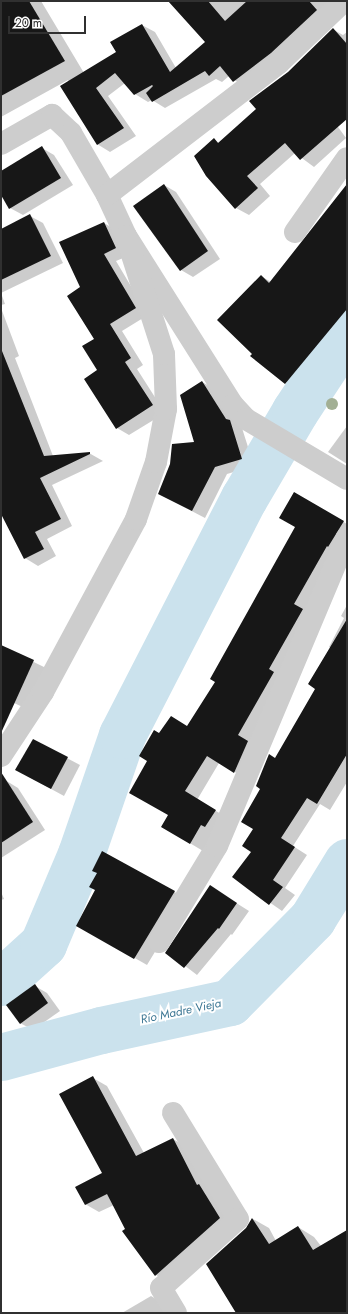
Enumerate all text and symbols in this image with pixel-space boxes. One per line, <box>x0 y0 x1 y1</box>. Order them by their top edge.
scale bar <box>10 8 88 34</box>
text: 20 m <box>15 14 42 32</box>
water label: Río Madre Vieja <box>139 996 223 1028</box>

